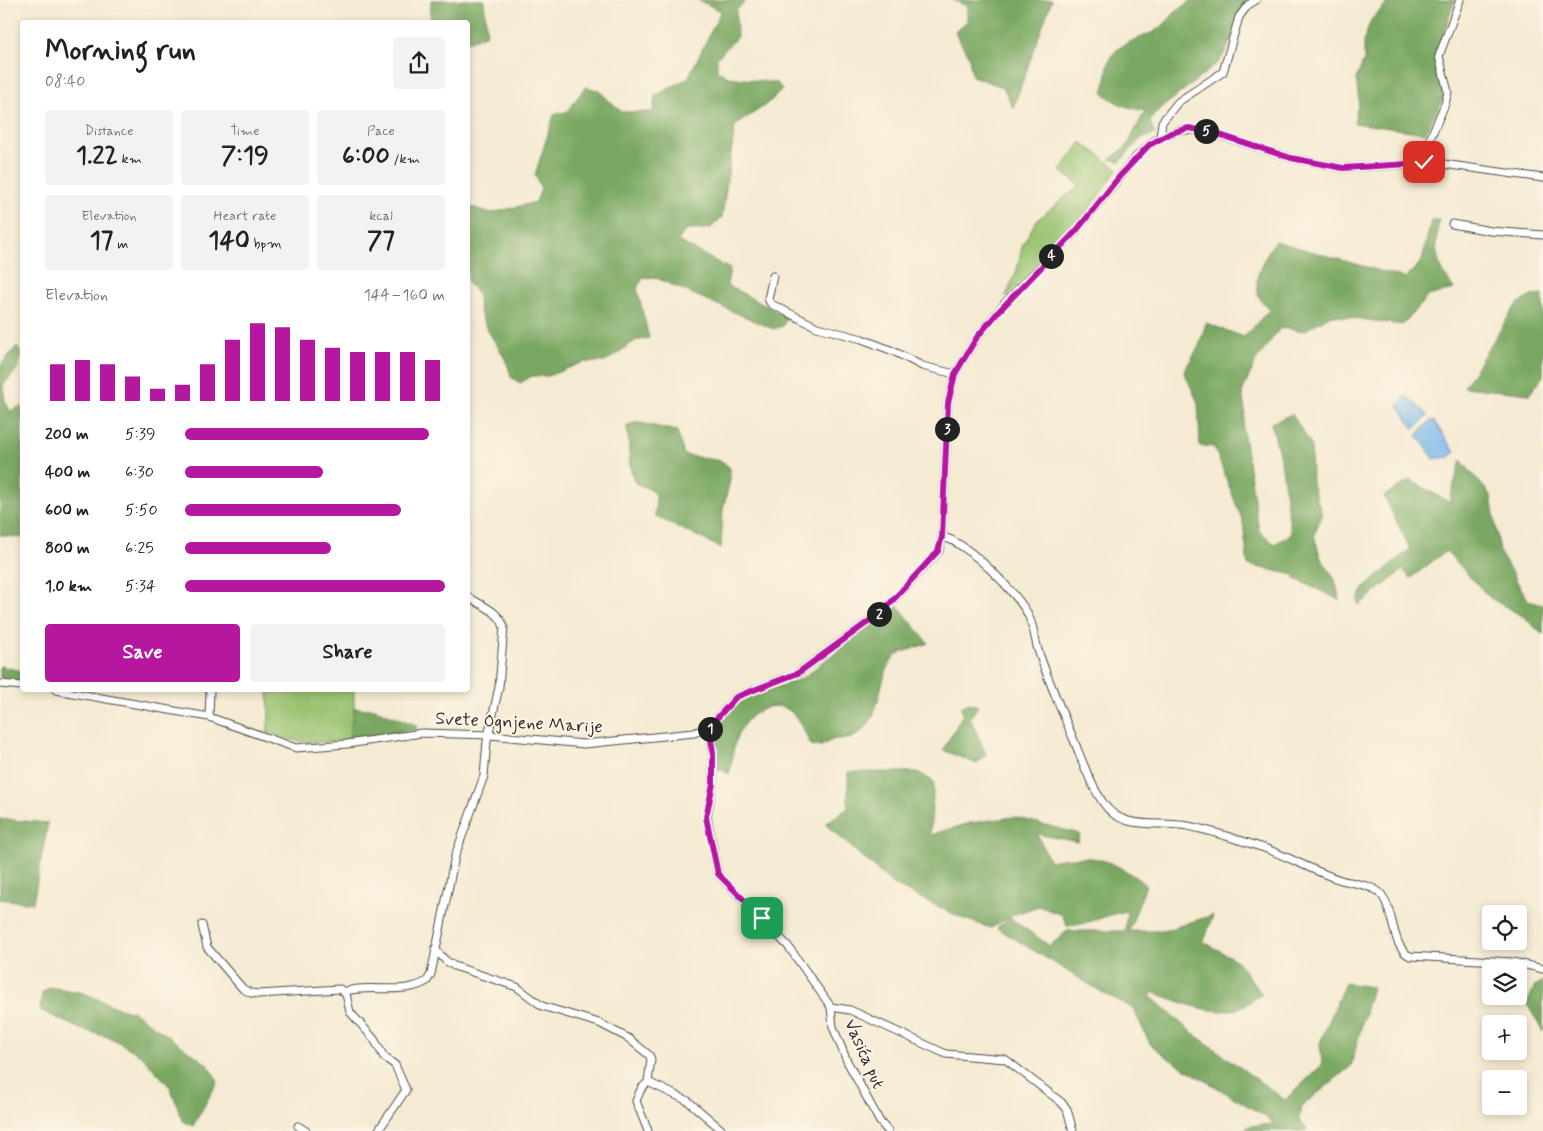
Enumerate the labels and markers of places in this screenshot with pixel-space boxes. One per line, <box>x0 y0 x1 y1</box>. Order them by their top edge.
pin: 5 <box>1194 118 1218 144</box>
pin <box>1403 141 1445 183</box>
pin: 4 <box>1038 244 1064 268</box>
pin: 3 <box>934 416 960 442</box>
pin: 2 <box>866 602 892 626</box>
pin: 1 <box>698 716 722 742</box>
pin <box>741 897 783 939</box>

